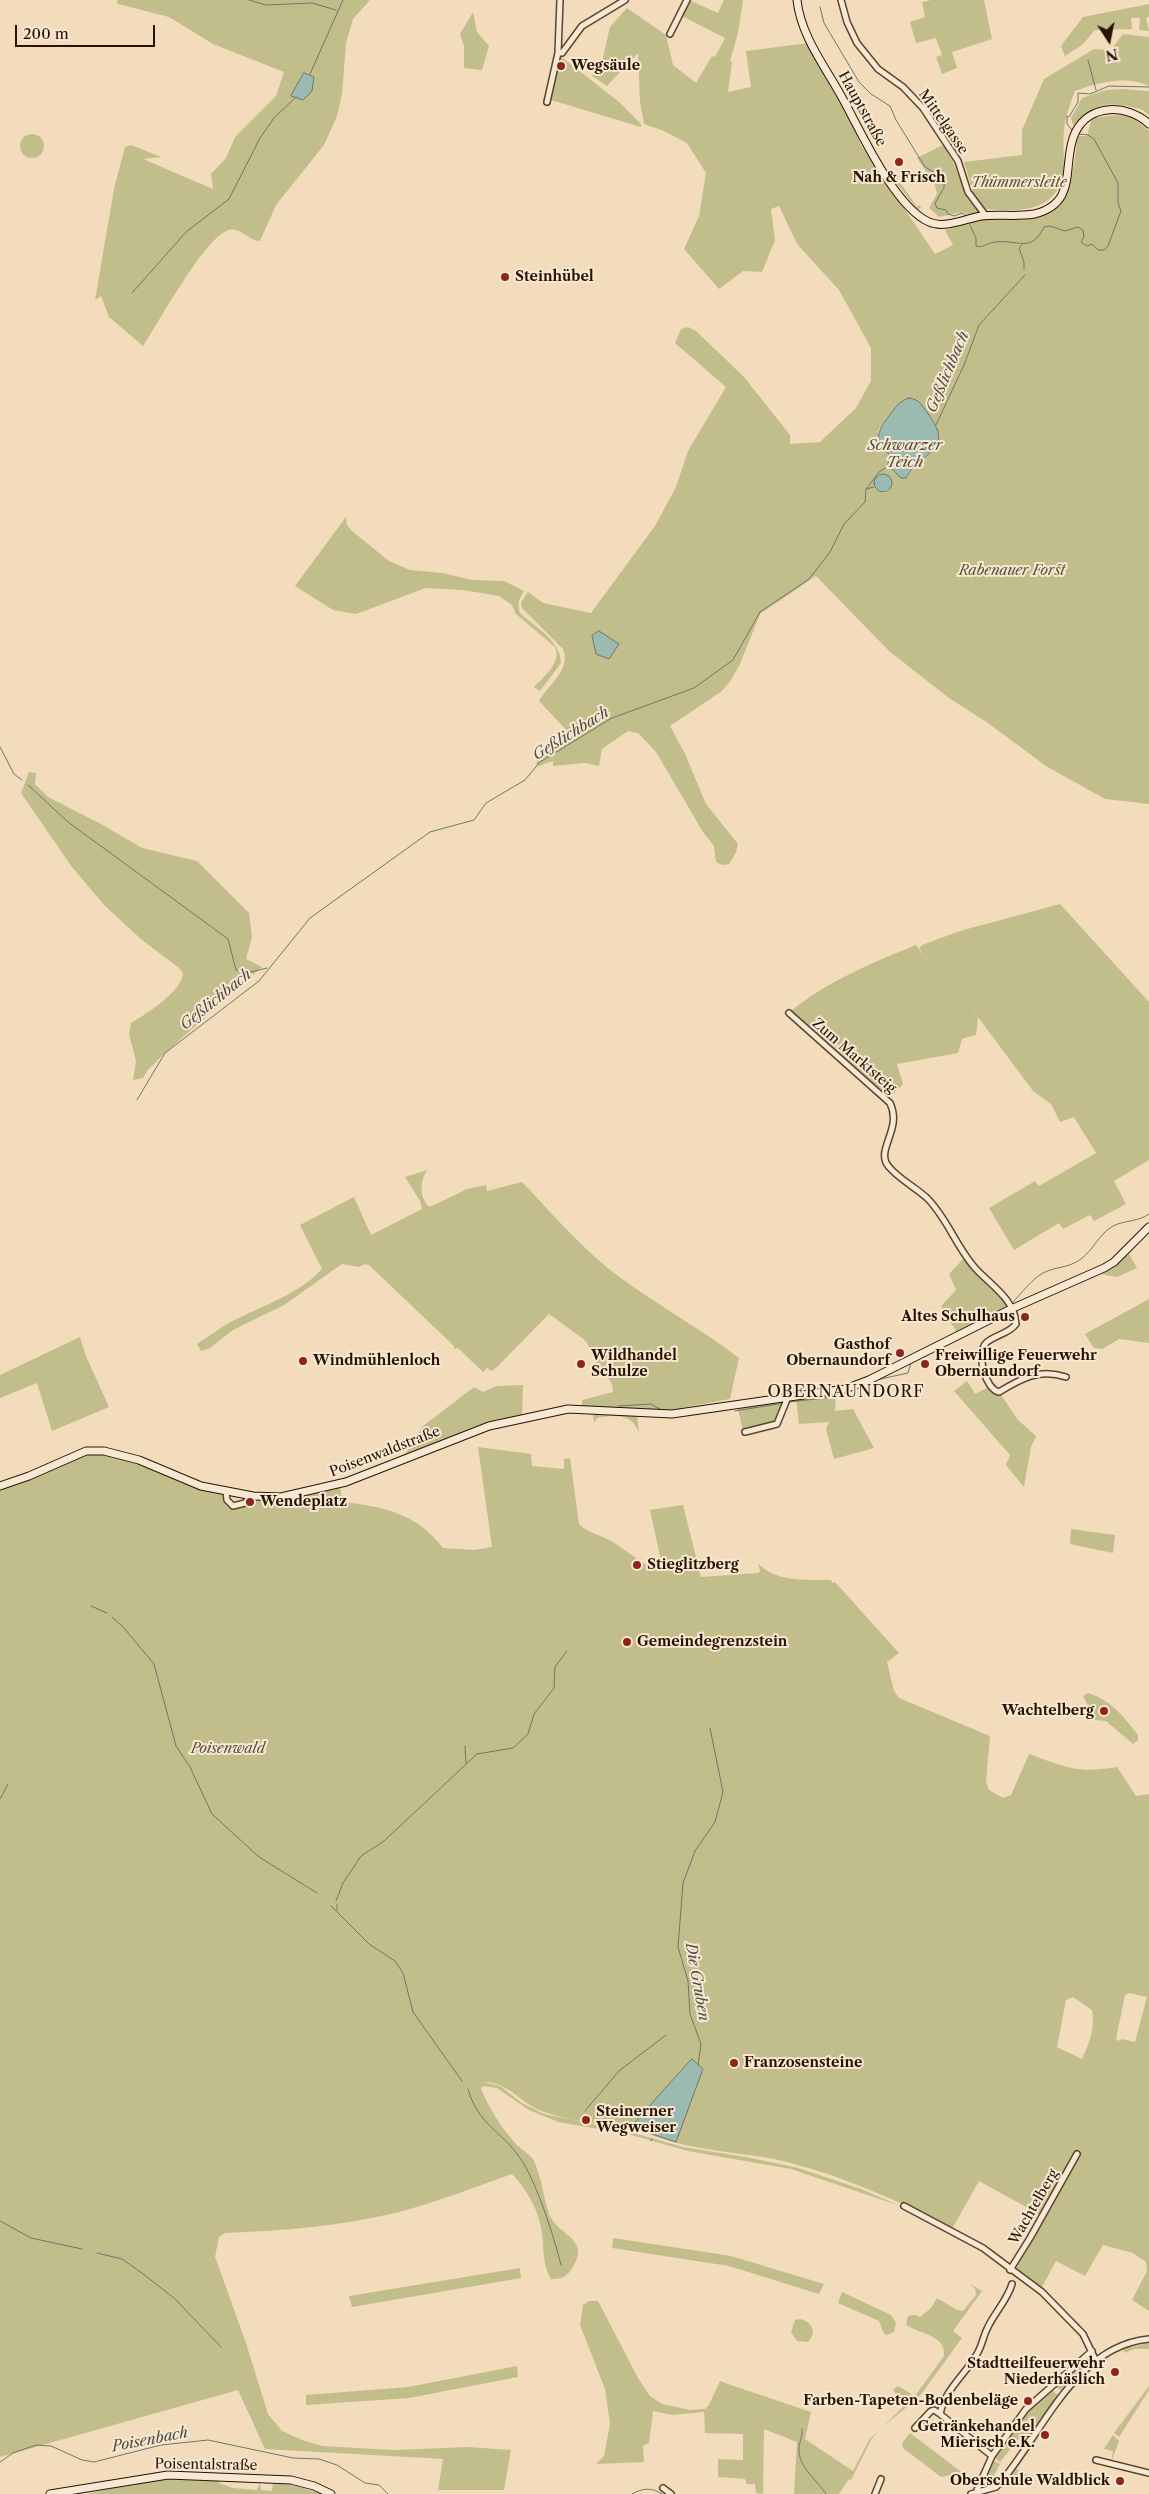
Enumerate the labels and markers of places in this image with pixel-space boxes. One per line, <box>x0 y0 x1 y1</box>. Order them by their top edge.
place label: Wegsäule <box>571 58 640 74</box>
marker: Wegsäule <box>555 60 567 72</box>
marker: Nah & Frisch <box>893 156 905 168</box>
place label: Nah & Frisch <box>853 170 945 186</box>
place label: Steinhübel <box>515 269 594 285</box>
marker: Steinhübel <box>499 271 511 283</box>
place label: Altes Schulhaus <box>901 1309 1015 1325</box>
marker: Altes Schulhaus <box>1019 1311 1031 1323</box>
place label: Gasthof Obernaundorf <box>786 1337 890 1370</box>
marker: Gasthof Obernaundorf <box>894 1347 906 1359</box>
place label: Wildhandel Schulze <box>591 1348 677 1380</box>
place label: Freiwillige Feuerwehr Obernaundorf <box>935 1348 1097 1380</box>
place label: Windmühlenloch <box>313 1353 440 1369</box>
marker: Windmühlenloch <box>297 1355 309 1367</box>
marker: Wildhandel Schulze <box>575 1358 587 1370</box>
marker: Freiwillige Feuerwehr Obernaundorf <box>919 1358 931 1370</box>
place label: Wendeplatz <box>260 1494 347 1510</box>
marker: Wendeplatz <box>244 1496 256 1508</box>
place label: Stieglitzberg <box>647 1557 739 1573</box>
marker: Stieglitzberg <box>631 1559 643 1571</box>
place label: Gemeindegrenzstein <box>637 1634 787 1650</box>
marker: Gemeindegrenzstein <box>621 1636 633 1648</box>
place label: Wachtelberg <box>1002 1703 1094 1719</box>
marker: Wachtelberg <box>1098 1705 1110 1717</box>
place label: Franzosensteine <box>744 2055 862 2071</box>
marker: Franzosensteine <box>728 2057 740 2069</box>
place label: Steinerner Wegweiser <box>596 2104 676 2136</box>
marker: Steinerner Wegweiser <box>580 2114 592 2126</box>
place label: Stadtteilfeuerwehr Niederhäslich <box>967 2356 1105 2388</box>
marker: Stadtteilfeuerwehr Niederhäslich <box>1109 2366 1121 2378</box>
place label: Farben-Tapeten-Bodenbeläge <box>803 2393 1018 2409</box>
marker: Farben-Tapeten-Bodenbeläge <box>1022 2395 1034 2407</box>
place label: Getränkehandel Mierisch e.K. <box>918 2419 1035 2452</box>
marker: Getränkehandel Mierisch e.K. <box>1039 2429 1051 2441</box>
place label: Oberschule Waldblick <box>950 2473 1110 2489</box>
marker: Oberschule Waldblick <box>1114 2475 1126 2487</box>

